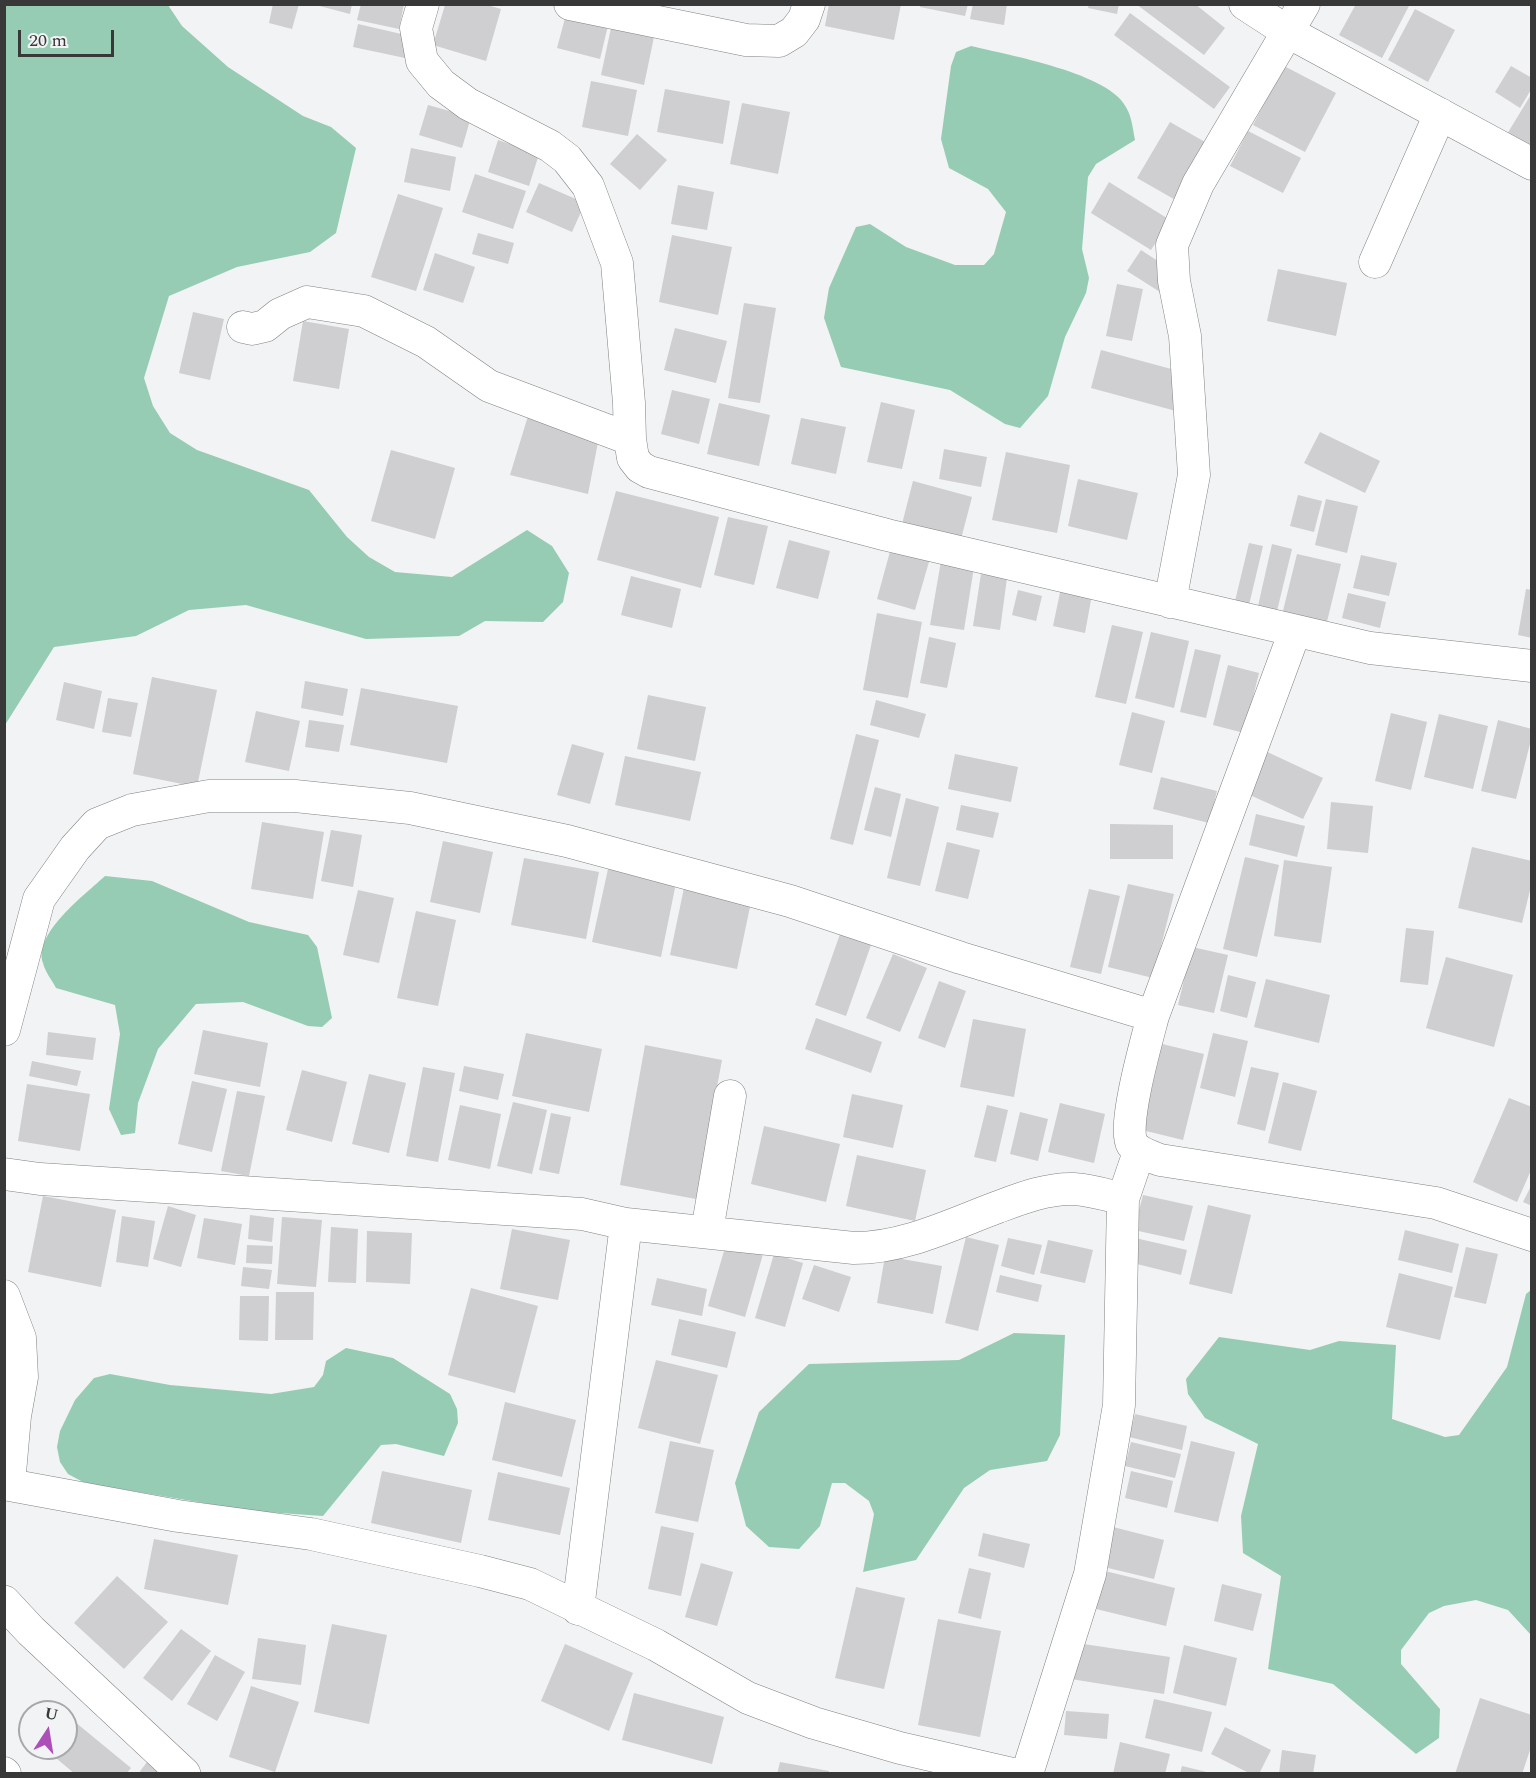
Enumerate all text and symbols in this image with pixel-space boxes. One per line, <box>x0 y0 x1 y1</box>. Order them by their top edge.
scale bar <box>21 18 117 56</box>
text: 20 m <box>29 27 67 54</box>
north arrow <box>18 1700 78 1760</box>
text: U <box>42 1701 60 1727</box>

